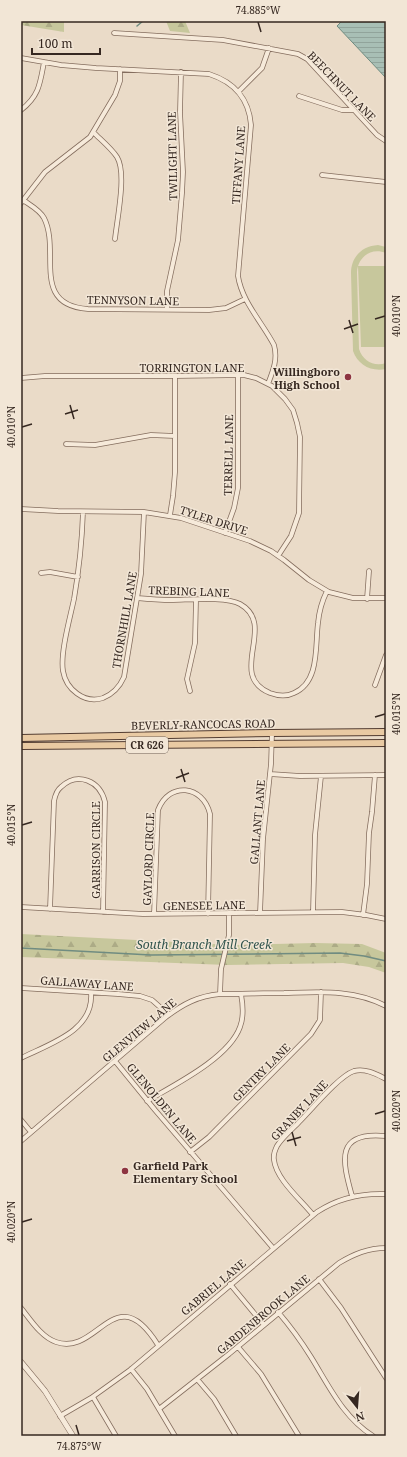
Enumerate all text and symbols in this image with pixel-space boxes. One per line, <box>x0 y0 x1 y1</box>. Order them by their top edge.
text: 74.885°W <box>236 3 281 17</box>
scale bar <box>32 30 100 56</box>
text: 100 m <box>38 35 73 52</box>
street label: BEECHNUT LANE <box>305 48 379 124</box>
street label: TWILIGHT LANE <box>164 111 180 201</box>
street label: TIFFANY LANE <box>228 125 248 205</box>
street label: TENNYSON LANE <box>87 292 179 308</box>
text: 40.010°N <box>389 295 403 337</box>
street label: TORRINGTON LANE <box>140 360 245 375</box>
place label: Willingboro High School <box>273 364 340 392</box>
marker: Willingboro High School <box>343 372 353 382</box>
text: 40.010°N <box>4 406 18 448</box>
street label: TERRELL LANE <box>220 414 236 496</box>
street label: TYLER DRIVE <box>178 502 250 538</box>
street label: THORNHILL LANE <box>108 570 140 670</box>
street label: TREBING LANE <box>148 582 230 600</box>
text: 40.015°N <box>389 693 403 735</box>
street label: BEVERLY-RANCOCAS ROAD <box>131 715 275 733</box>
road number: CR 626 <box>126 737 168 753</box>
street label: GALLANT LANE <box>246 779 268 865</box>
street label: GARRISON CIRCLE <box>88 801 103 899</box>
text: 40.015°N <box>4 804 18 846</box>
street label: GAYLORD CIRCLE <box>139 812 157 906</box>
street label: GENESEE LANE <box>163 897 245 913</box>
water label: South Branch Mill Creek <box>136 936 273 953</box>
street label: GALLAWAY LANE <box>40 972 134 994</box>
street label: GLENVIEW LANE <box>99 995 179 1065</box>
street label: GENTRY LANE <box>229 1040 293 1104</box>
street label: GLENOLDEN LANE <box>124 1060 200 1147</box>
street label: GRANBY LANE <box>267 1076 331 1143</box>
text: 40.020°N <box>389 1090 403 1132</box>
place label: Garfield Park Elementary School <box>133 1158 238 1186</box>
marker: Garfield Park Elementary School <box>120 1166 130 1176</box>
text: 40.020°N <box>4 1201 18 1243</box>
street label: GABRIEL LANE <box>177 1255 249 1319</box>
street label: GARDENBROOK LANE <box>213 1271 313 1357</box>
north arrow <box>337 1387 377 1427</box>
text: N <box>353 1409 366 1426</box>
text: 74.875°W <box>57 1439 102 1453</box>

